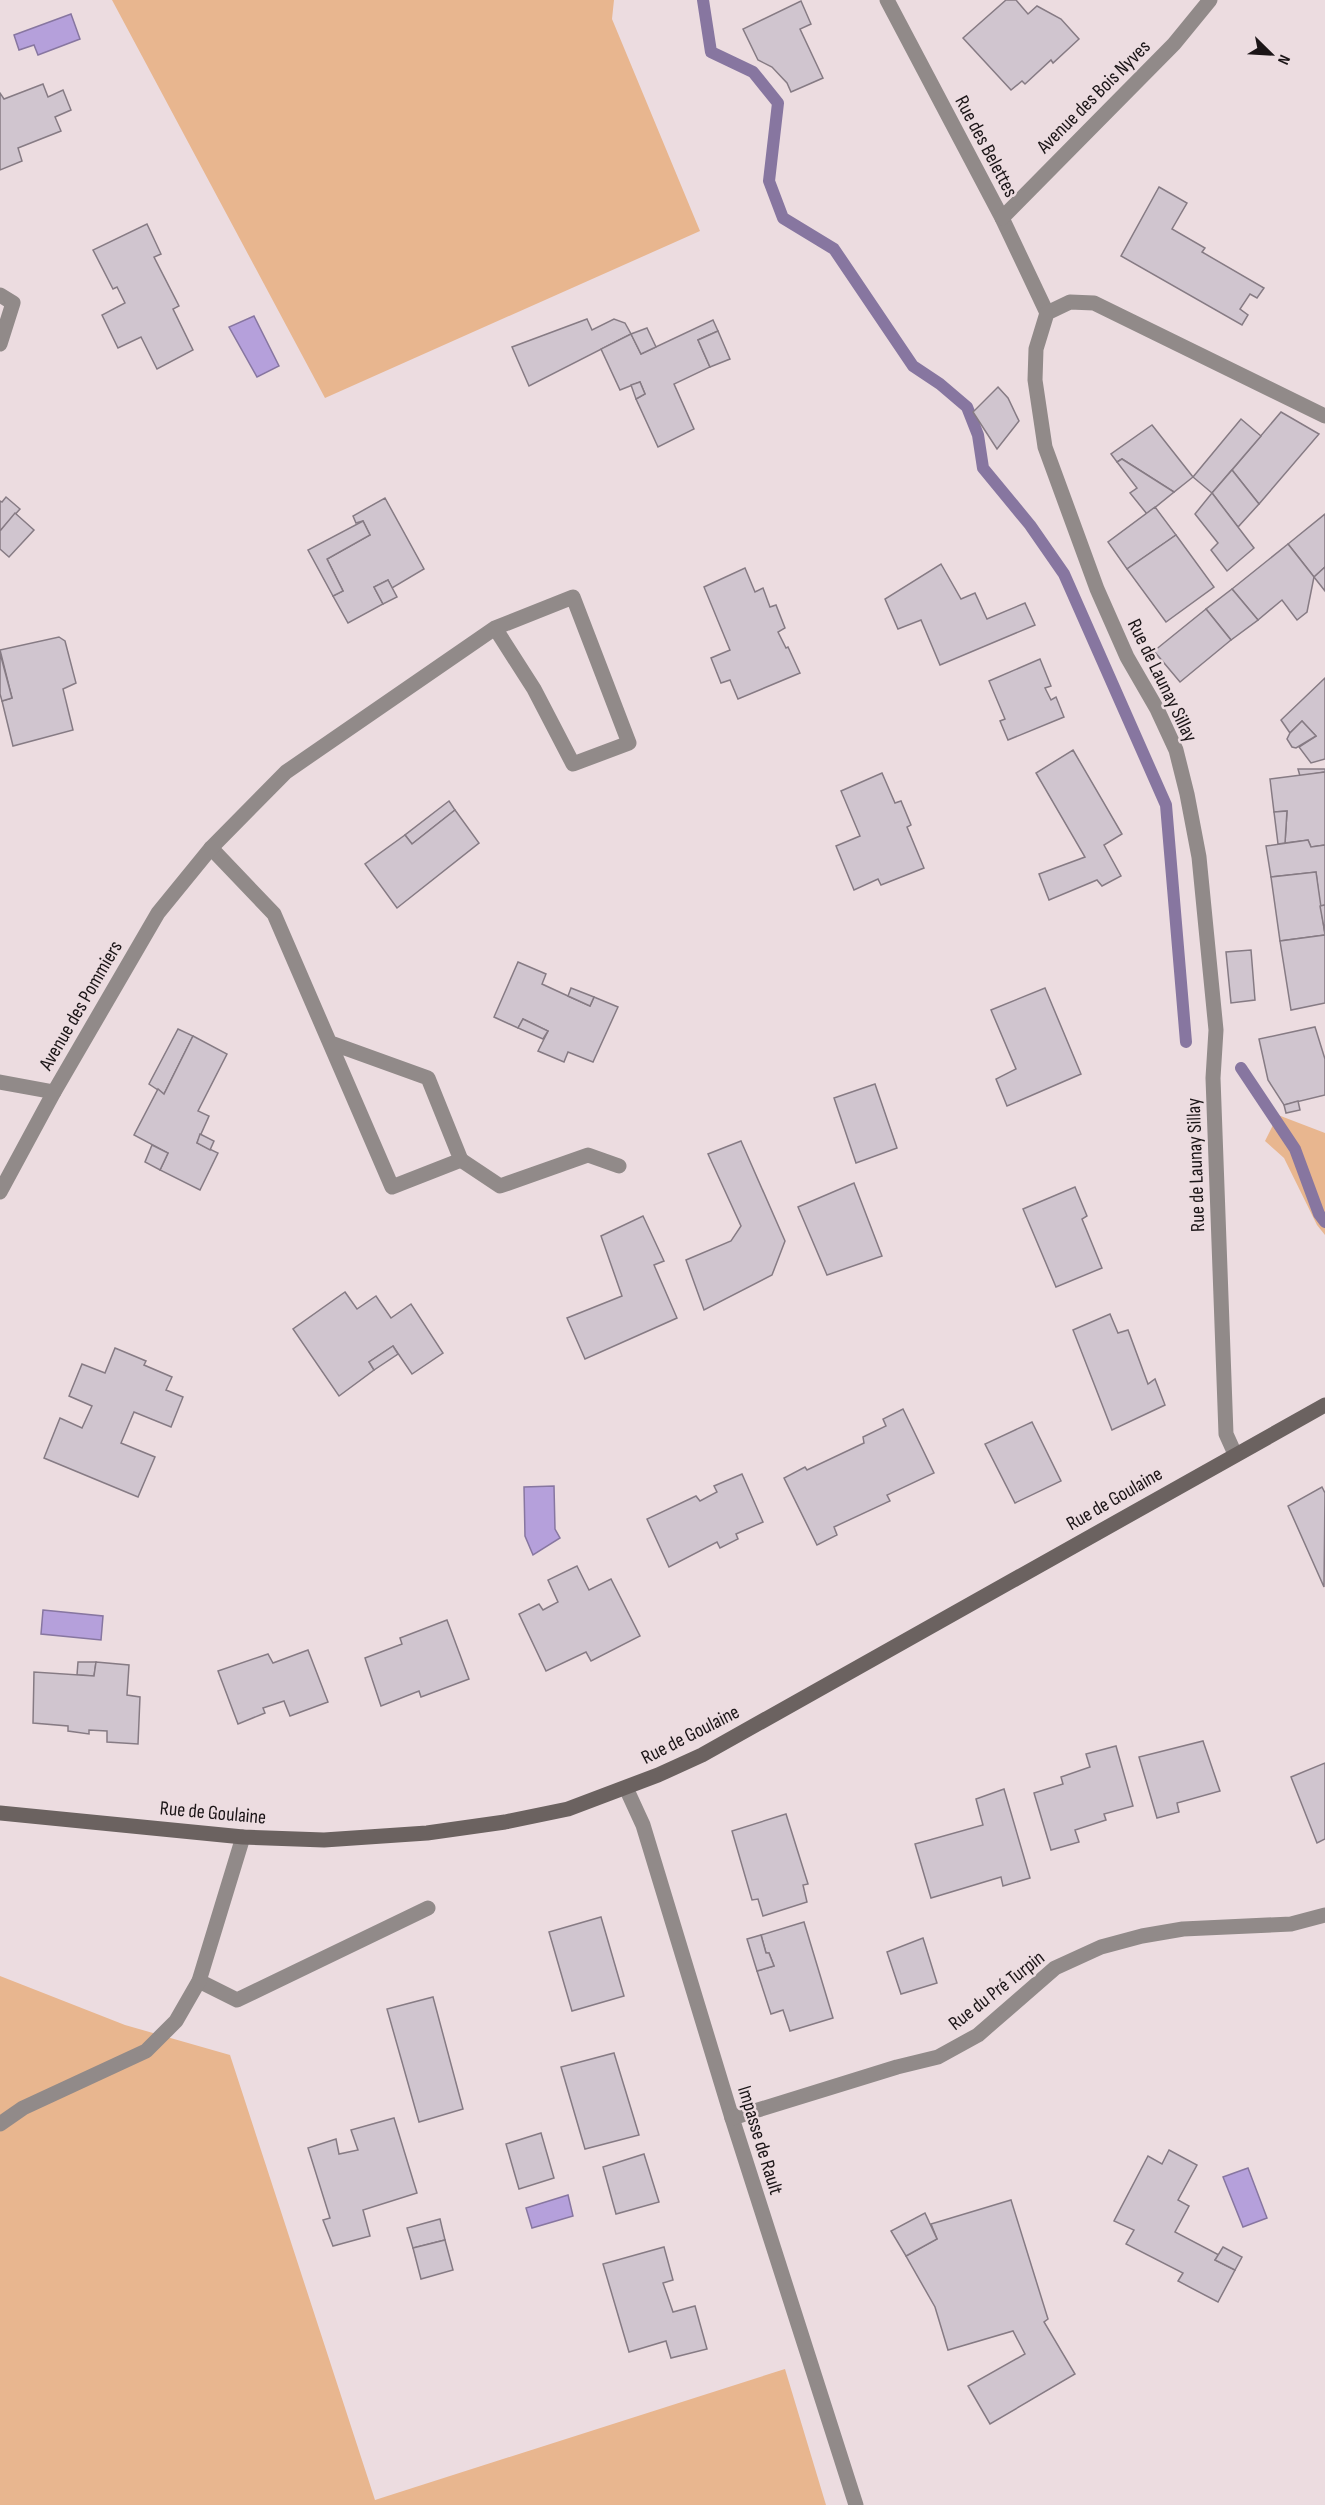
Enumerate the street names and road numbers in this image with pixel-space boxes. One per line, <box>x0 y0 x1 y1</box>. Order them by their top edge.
street label: Avenue des Bois Nyves <box>1031 35 1156 159</box>
street label: Rue des Belettes <box>949 92 1023 201</box>
street label: Rue de Launay Sillay <box>1122 615 1202 746</box>
street label: Avenue des Pommiers <box>34 936 128 1075</box>
street label: Rue de Launay Sillay <box>1182 1097 1210 1232</box>
street label: Rue de Goulaine <box>1062 1462 1167 1536</box>
street label: Rue de Goulaine <box>637 1700 743 1770</box>
street label: Rue de Goulaine <box>159 1796 267 1830</box>
street label: Rue du Pré Turpin <box>944 1946 1049 2036</box>
street label: Impasse de Rault <box>732 2083 788 2198</box>

